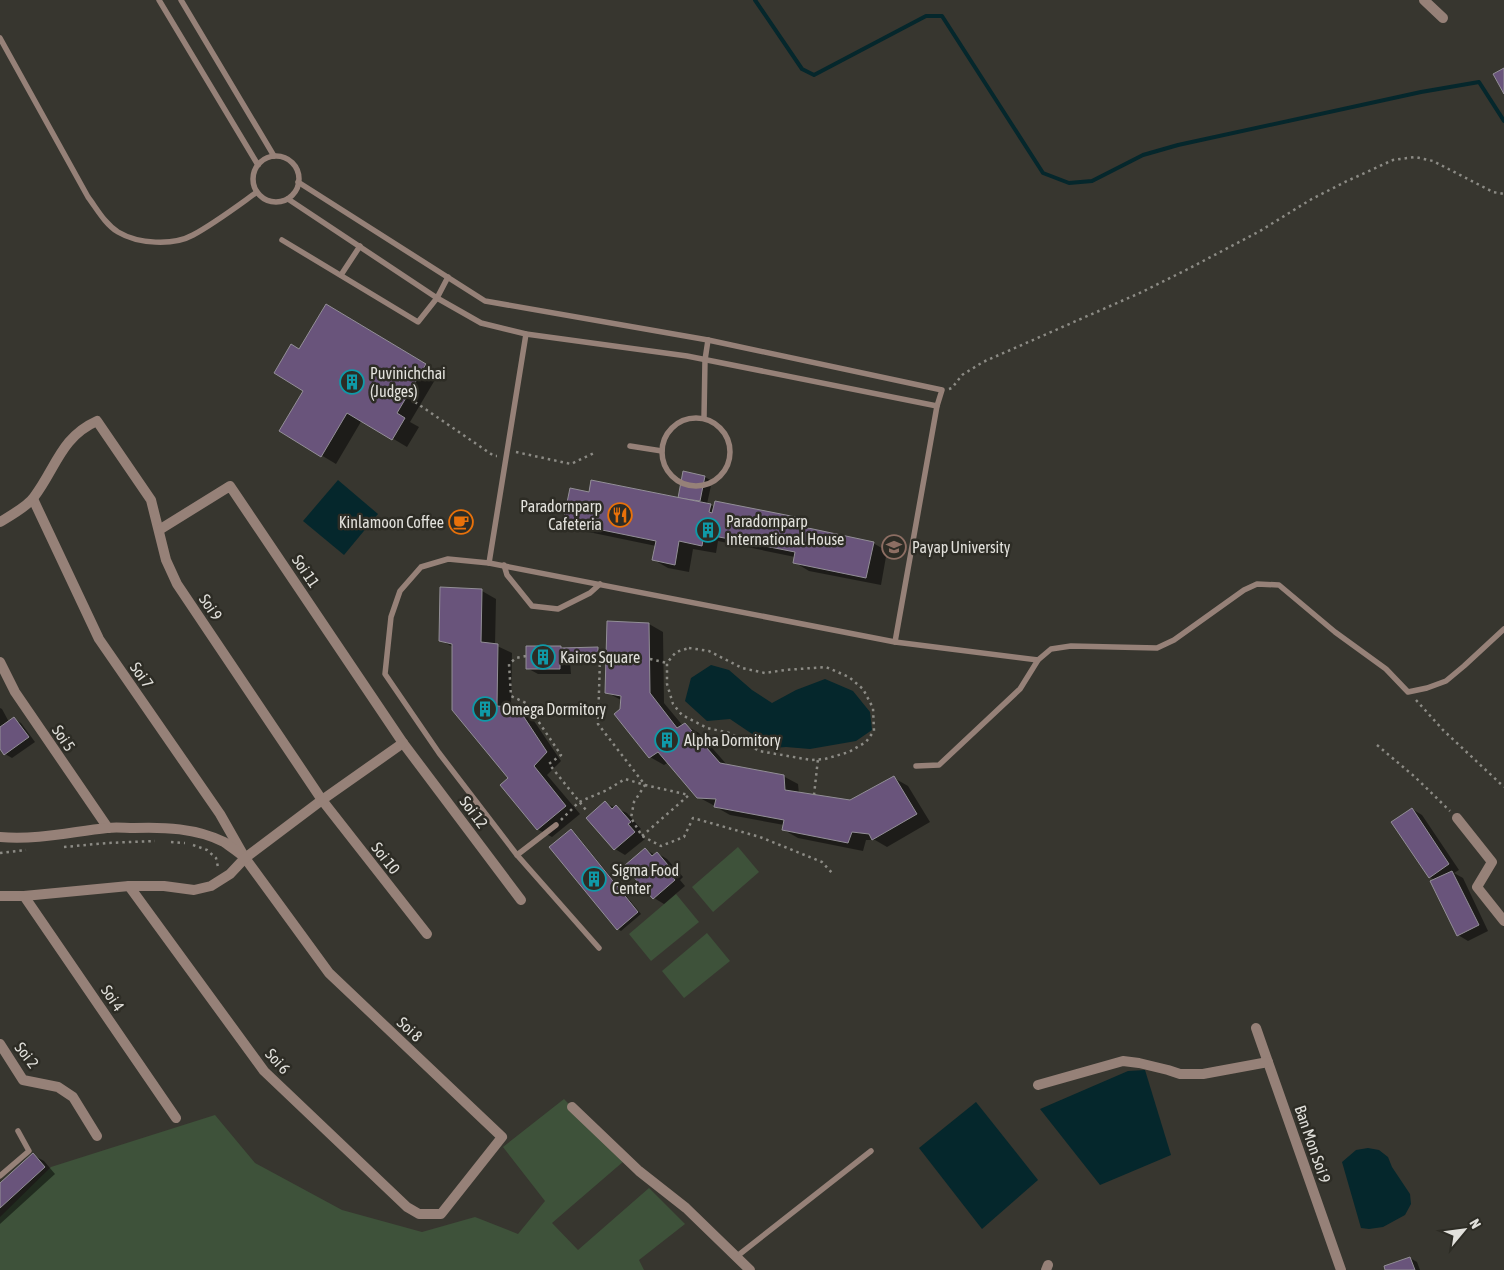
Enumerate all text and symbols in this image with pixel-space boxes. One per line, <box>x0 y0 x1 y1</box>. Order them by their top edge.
place label: Puvinichchai (Judges) <box>370 364 446 401</box>
building icon: Puvinichchai (Judges) <box>339 369 365 395</box>
place label: Paradornparp Cafeteria <box>520 497 602 533</box>
restaurant icon: Paradornparp Cafeteria <box>607 502 633 528</box>
cafe icon: Kinlamoon Coffee <box>448 509 474 535</box>
place label: Paradornparp International House <box>726 512 844 548</box>
place label: Kinlamoon Coffee <box>339 513 444 531</box>
building icon: Paradornparp International House <box>695 517 721 543</box>
school or university icon: Payap University <box>881 534 907 560</box>
place label: Payap University <box>912 538 1011 557</box>
street label: Soi 11 <box>289 551 323 591</box>
street label: Soi 9 <box>196 591 226 623</box>
building icon: Kairos Square <box>530 644 556 670</box>
place label: Kairos Square <box>560 648 640 667</box>
street label: Soi 7 <box>127 659 157 691</box>
building icon: Omega Dormitory <box>472 696 498 722</box>
place label: Omega Dormitory <box>502 700 606 719</box>
street label: Soi 5 <box>49 722 79 754</box>
building icon: Alpha Dormitory <box>654 727 680 753</box>
place label: Alpha Dormitory <box>684 731 781 750</box>
street label: Soi 12 <box>456 793 492 831</box>
street label: Soi 10 <box>368 839 404 877</box>
place label: Sigma Food Center <box>612 861 679 897</box>
building icon: Sigma Food Center <box>581 866 607 892</box>
street label: Soi 4 <box>98 982 128 1014</box>
street label: Soi 8 <box>394 1013 426 1045</box>
street label: Soi 2 <box>11 1039 43 1071</box>
street label: Soi 6 <box>262 1045 294 1077</box>
street label: Ban Mon Soi 9 <box>1291 1103 1335 1185</box>
north arrow <box>1439 1205 1489 1255</box>
text: N <box>1466 1216 1484 1231</box>

